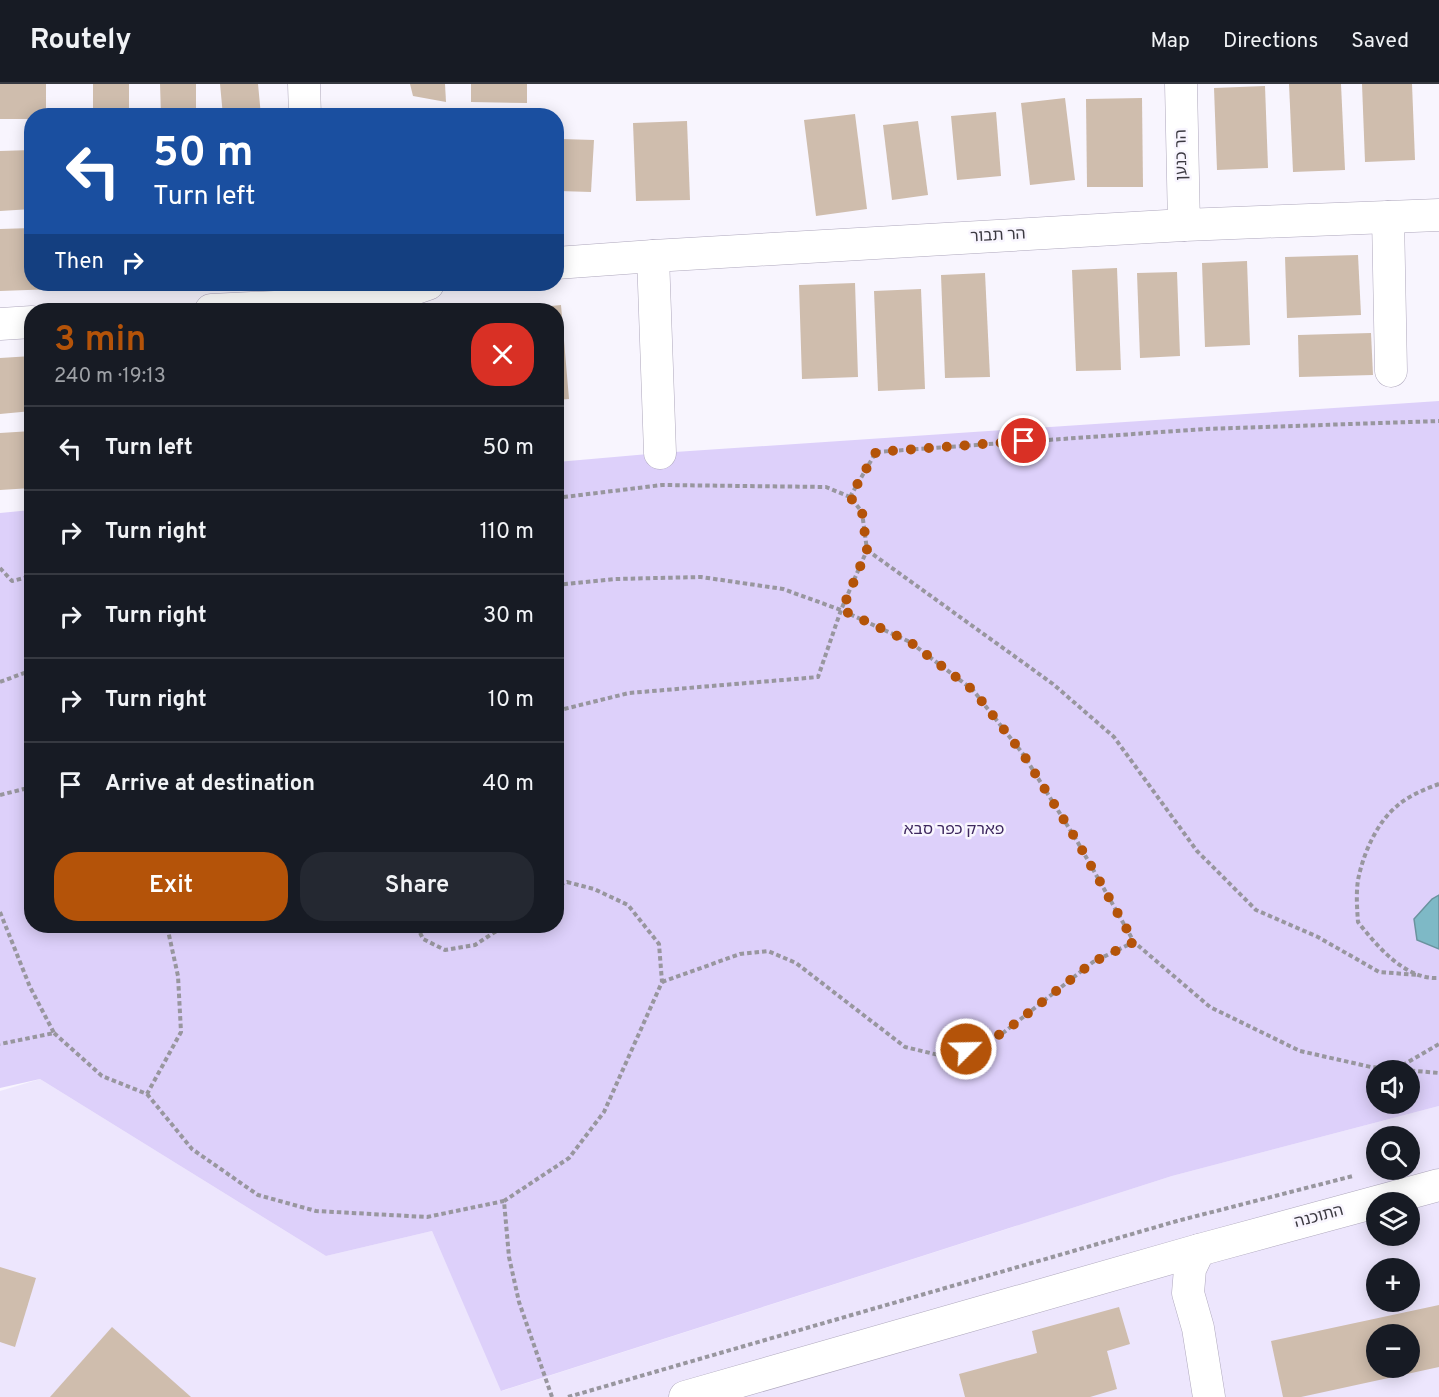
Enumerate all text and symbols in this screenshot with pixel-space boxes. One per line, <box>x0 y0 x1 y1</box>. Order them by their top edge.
text: Routely <box>30 23 131 59</box>
text: Map <box>1150 28 1190 55</box>
text: Directions <box>1223 28 1318 55</box>
text: Saved <box>1351 28 1409 55</box>
text: 50 m <box>153 128 254 181</box>
street label: הר כנען <box>1172 129 1192 181</box>
icon: left <box>54 132 132 210</box>
text: Turn left <box>153 180 255 214</box>
street label: הר תבור <box>970 225 1026 247</box>
icon: right <box>116 246 149 279</box>
text: Then <box>54 249 104 276</box>
text: 3 min <box>54 318 146 364</box>
button: close <box>471 323 534 386</box>
text: 240 m · 19:13 <box>54 364 166 390</box>
pin <box>998 415 1049 466</box>
icon: arrive <box>1007 424 1040 457</box>
icon: left <box>54 432 87 465</box>
text: Turn left <box>105 435 193 462</box>
text: 50 m <box>482 435 534 462</box>
icon: right <box>54 516 87 549</box>
text: Turn right <box>105 519 207 546</box>
text: 110 m <box>480 519 534 546</box>
icon: right <box>54 600 87 633</box>
text: Turn right <box>105 603 207 630</box>
text: 30 m <box>483 603 534 630</box>
icon: right <box>54 684 87 717</box>
text: Turn right <box>105 687 207 714</box>
text: 10 m <box>488 687 534 714</box>
icon: arrive <box>54 768 87 801</box>
text: Arrive at destination <box>105 771 315 798</box>
text: 40 m <box>482 771 534 798</box>
park label: פארק כפר סבא <box>903 820 1005 840</box>
button: Exit <box>54 852 288 921</box>
button: Share <box>300 852 534 921</box>
position arrow <box>934 1017 998 1081</box>
map controls <box>1366 1060 1420 1378</box>
button: sound <box>1366 1060 1420 1114</box>
button: search <box>1366 1126 1420 1180</box>
button: layers <box>1366 1192 1420 1246</box>
street label: התוכנה <box>1292 1201 1346 1233</box>
button: + <box>1366 1258 1420 1312</box>
button: − <box>1366 1324 1420 1378</box>

